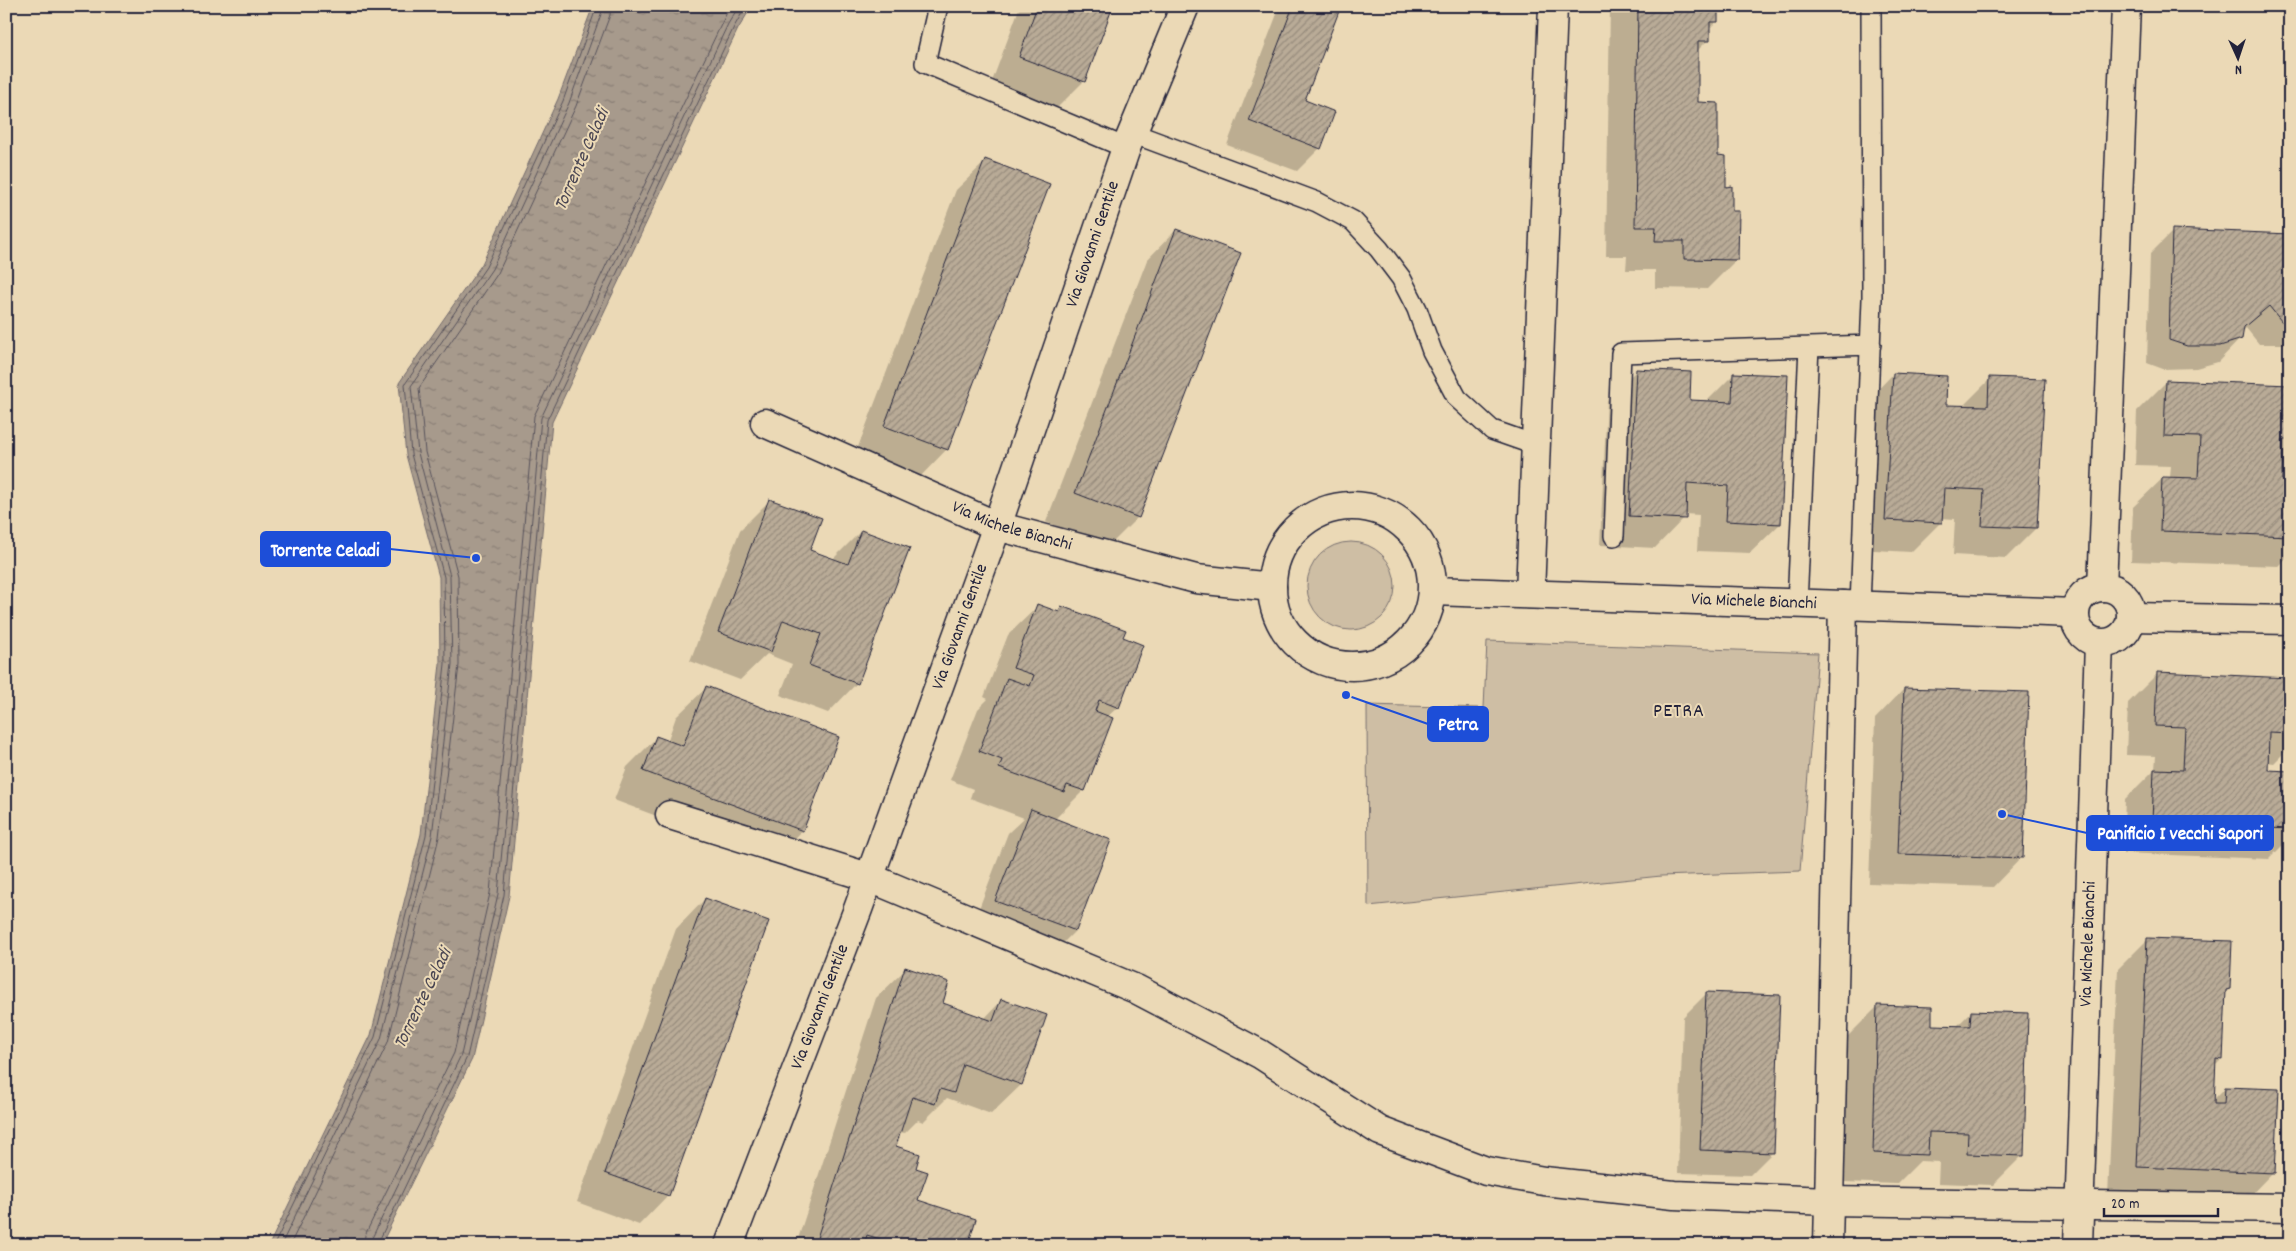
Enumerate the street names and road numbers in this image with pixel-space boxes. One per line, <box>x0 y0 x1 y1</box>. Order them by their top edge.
street label: Via Giovanni Gentile <box>1060 177 1126 311</box>
street label: Via Michele Bianchi <box>947 495 1075 558</box>
street label: Via Giovanni Gentile <box>926 560 995 693</box>
street label: Via Michele Bianchi <box>1691 587 1817 617</box>
street label: Via Michele Bianchi <box>2074 881 2103 1007</box>
street label: Via Giovanni Gentile <box>785 941 856 1073</box>

